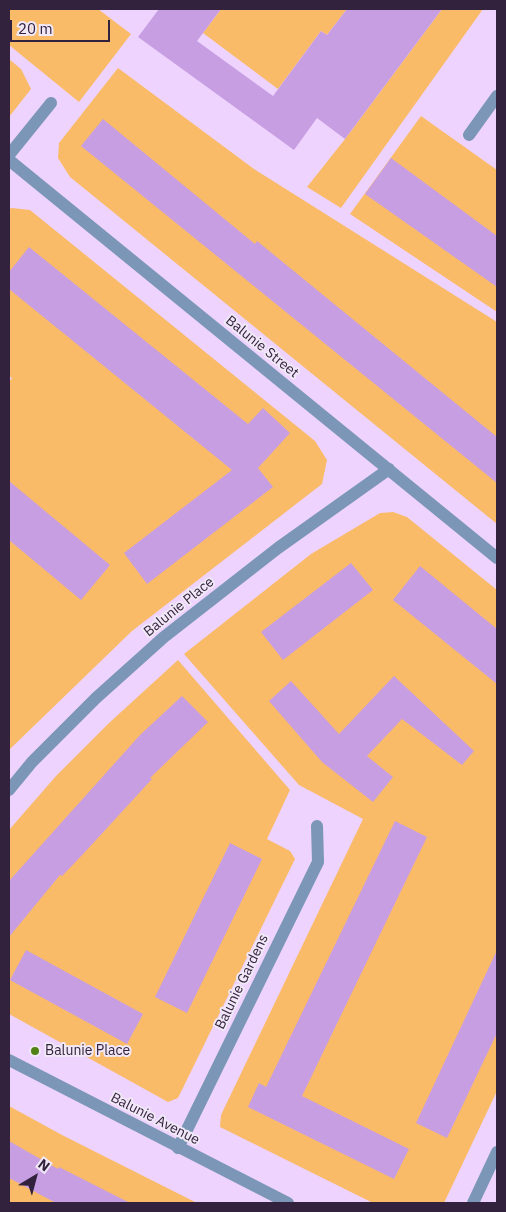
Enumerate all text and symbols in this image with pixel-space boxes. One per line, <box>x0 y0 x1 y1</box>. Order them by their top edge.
scale bar <box>12 10 112 42</box>
text: 20 m <box>18 19 53 38</box>
street label: Balunie Street <box>222 312 302 382</box>
street label: Balunie Place <box>141 574 217 640</box>
street label: Balunie Gardens <box>212 932 272 1032</box>
place label: Balunie Place <box>45 1043 130 1059</box>
marker: Balunie Place <box>29 1045 41 1057</box>
street label: Balunie Avenue <box>108 1089 202 1149</box>
north arrow <box>10 1152 60 1202</box>
text: N <box>35 1155 53 1175</box>

